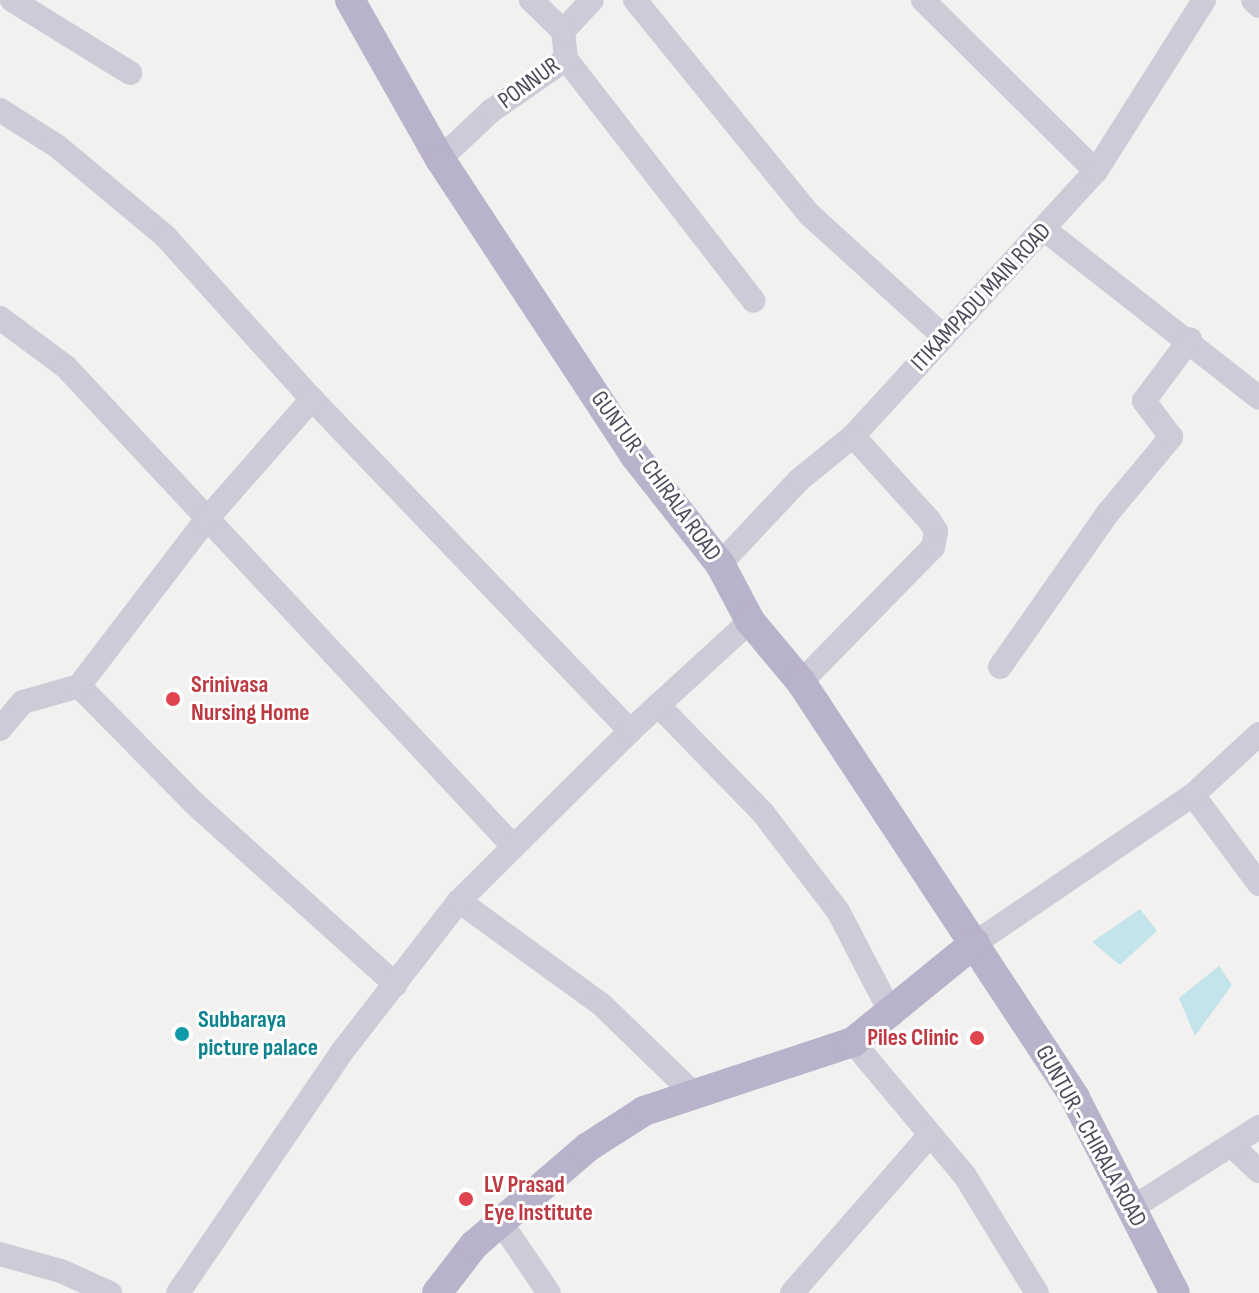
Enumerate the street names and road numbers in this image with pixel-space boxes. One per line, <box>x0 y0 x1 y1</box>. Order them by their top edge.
street label: PONNUR <box>492 51 566 115</box>
street label: ITIKAMPADU MAIN ROAD <box>905 217 1057 377</box>
street label: GUNTUR - CHIRALA ROAD <box>585 385 727 567</box>
street label: GUNTUR - CHIRALA ROAD <box>1029 1040 1153 1232</box>

